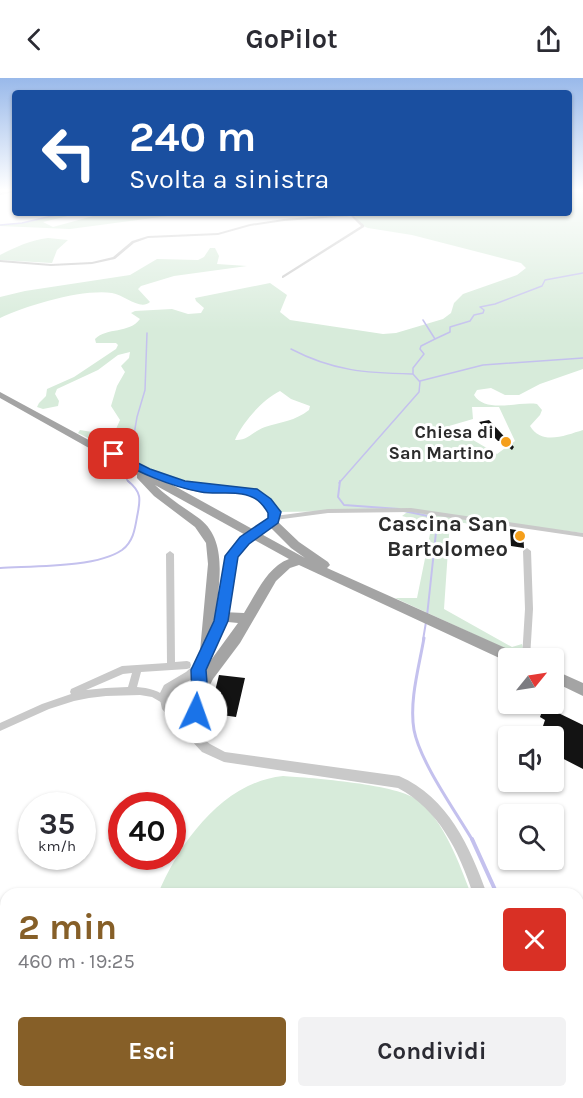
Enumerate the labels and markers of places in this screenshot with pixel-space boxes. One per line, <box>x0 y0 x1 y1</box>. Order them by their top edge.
place label: Chiesa di San Martino <box>388 421 494 464</box>
pin <box>88 428 139 479</box>
marker: Chiesa di San Martino <box>499 435 513 449</box>
place label: Cascina San Bartolomeo <box>378 511 508 562</box>
marker: Cascina San Bartolomeo <box>513 529 527 543</box>

